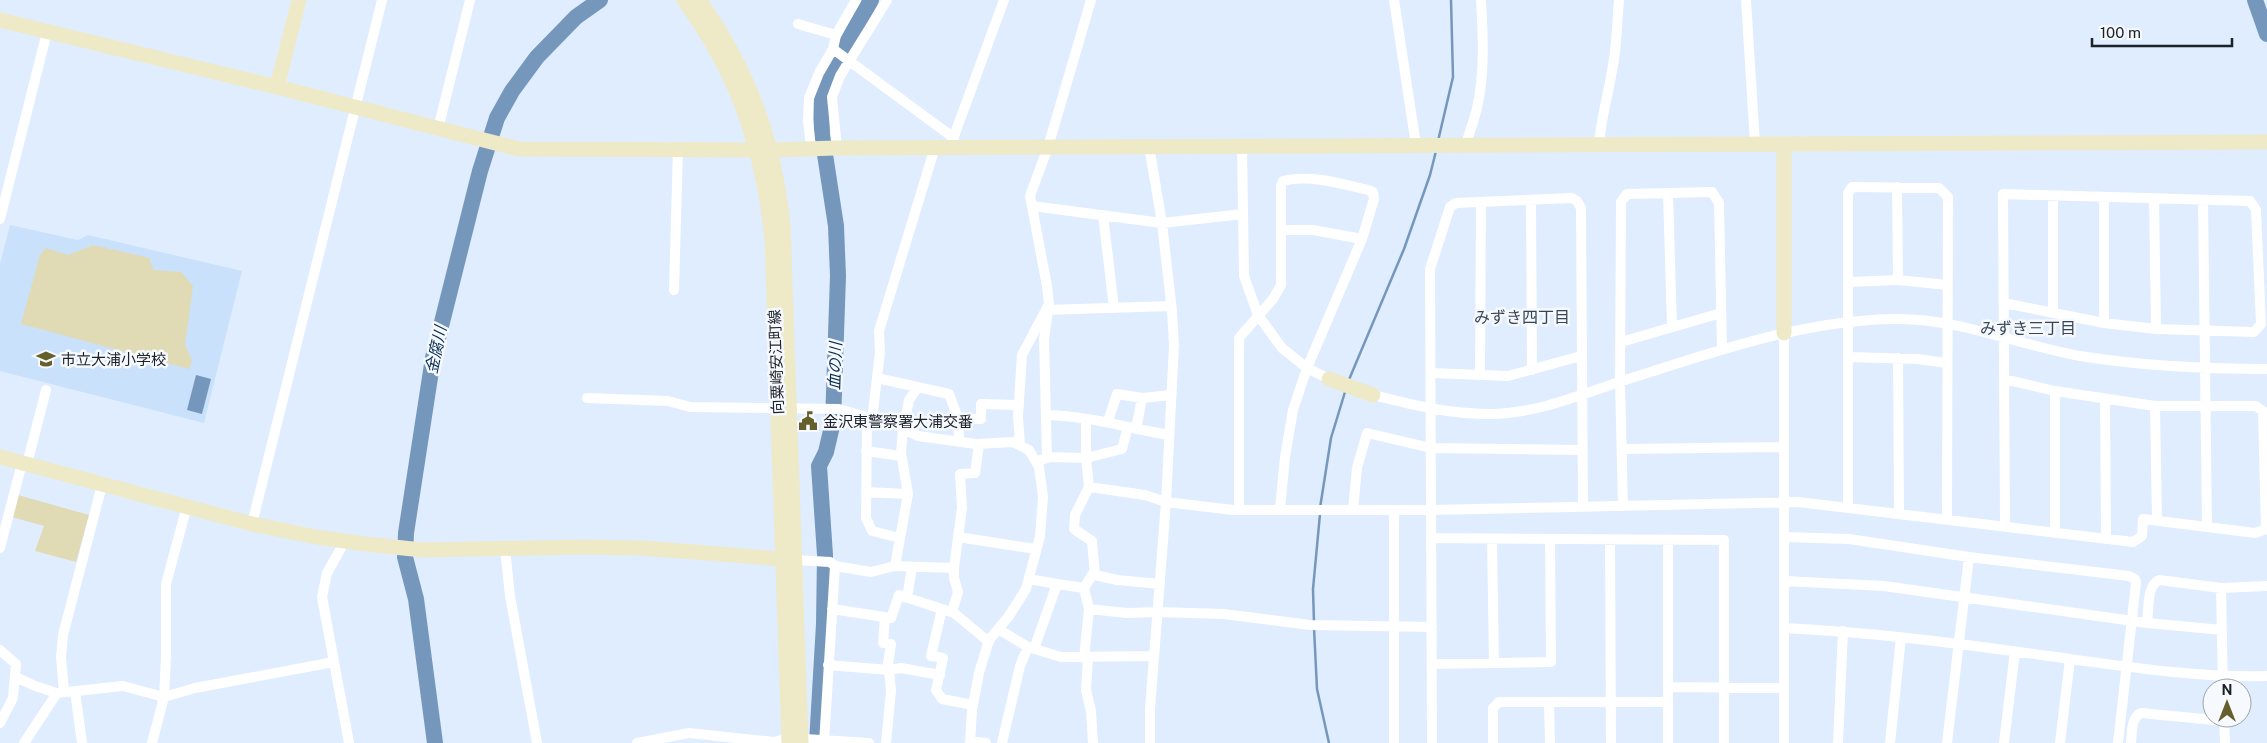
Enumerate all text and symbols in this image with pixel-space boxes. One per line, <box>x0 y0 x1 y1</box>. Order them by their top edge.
scale bar <box>2092 15 2232 47</box>
text: 100 m <box>2100 24 2141 41</box>
district label: みずき四丁目 <box>1474 308 1570 327</box>
street label: 向粟崎安江町線 <box>766 309 786 415</box>
district label: みずき三丁目 <box>1980 319 2076 338</box>
water label: 金腐川 <box>422 323 451 375</box>
water label: 血の川 <box>825 340 845 390</box>
school or university icon: 市立大浦小学校 <box>35 348 57 370</box>
place label: 市立大浦小学校 <box>61 351 166 368</box>
public building icon: 金沢東警察署大浦交番 <box>797 410 819 432</box>
place label: 金沢東警察署大浦交番 <box>823 413 973 430</box>
north arrow <box>2202 678 2252 728</box>
text: N <box>2222 682 2232 698</box>

